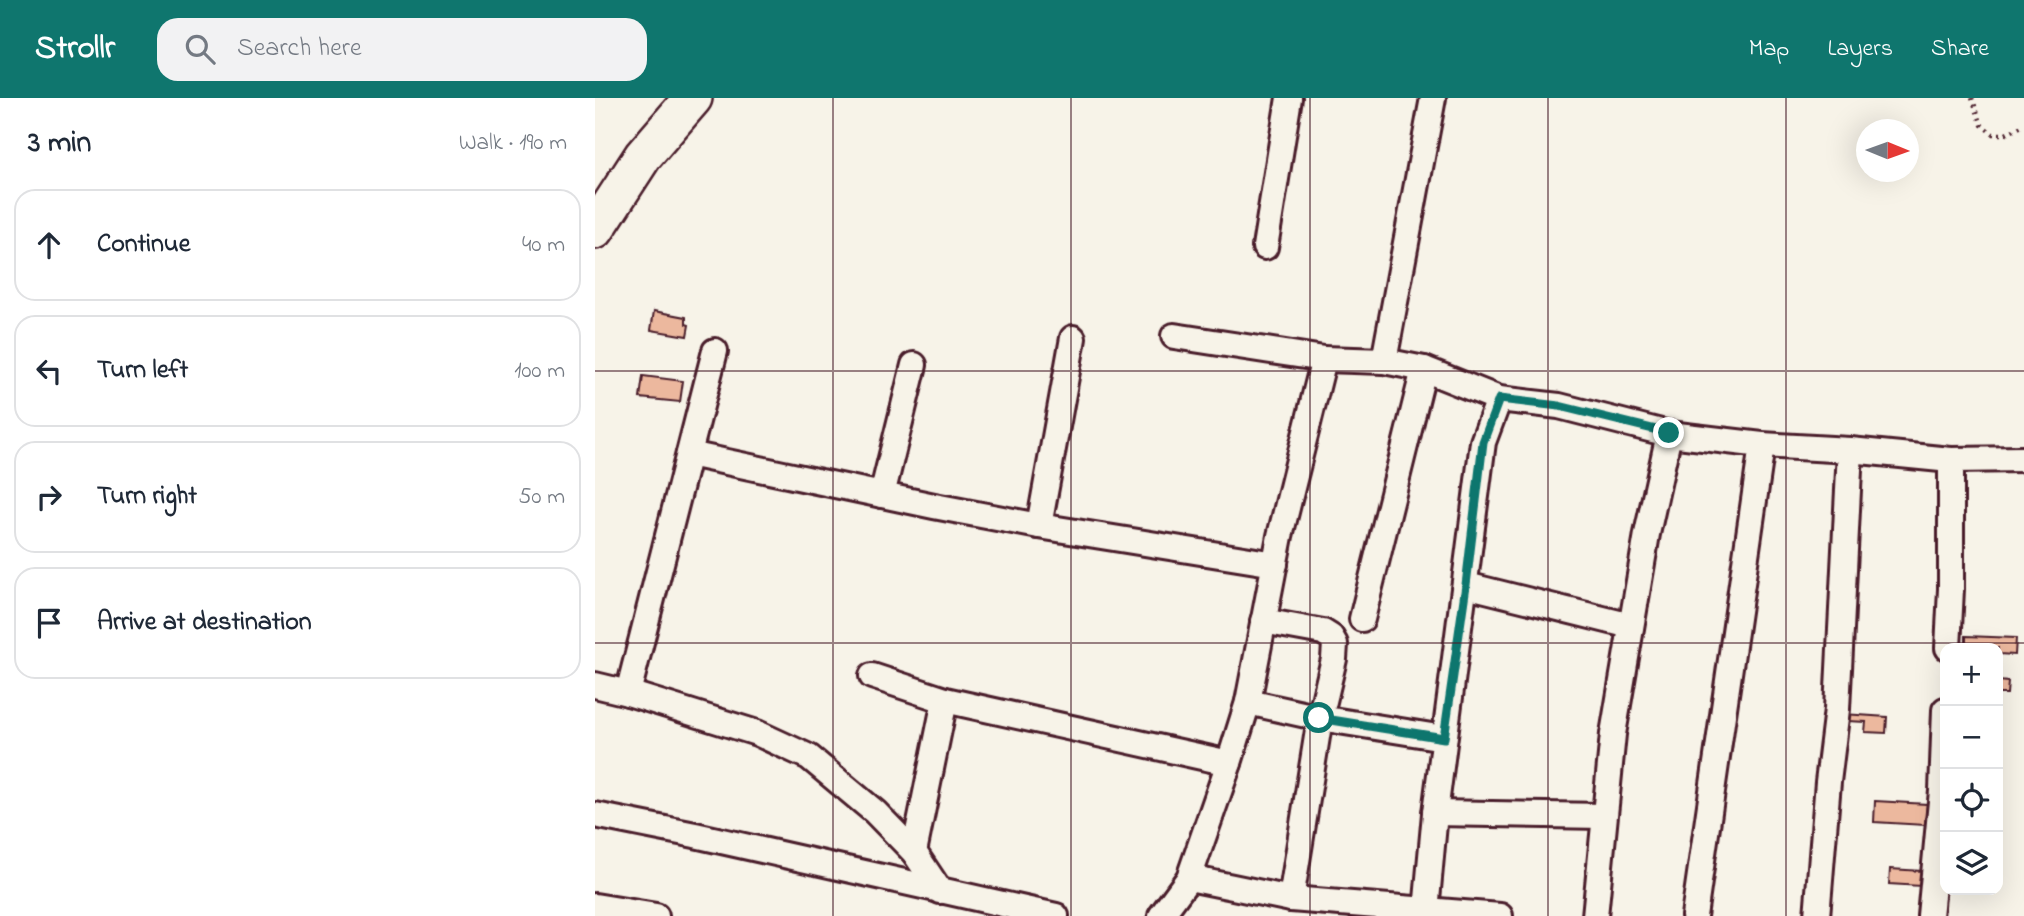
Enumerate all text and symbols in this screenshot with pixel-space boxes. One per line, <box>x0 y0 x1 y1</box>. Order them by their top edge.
search box <box>157 18 647 81</box>
text: Strollr <box>35 25 115 73</box>
icon: search <box>181 30 219 68</box>
text: Search here <box>237 30 362 68</box>
text: Map <box>1749 32 1789 67</box>
text: Layers <box>1827 32 1893 67</box>
text: Share <box>1931 32 1989 67</box>
north arrow <box>1856 119 1919 182</box>
text: 3 min <box>28 122 91 166</box>
text: Walk · 190 m <box>459 127 567 160</box>
icon: ahead <box>30 226 68 264</box>
text: Continue <box>97 226 190 264</box>
text: 40 m <box>522 229 565 262</box>
icon: left <box>30 352 68 390</box>
text: Turn left <box>97 352 188 390</box>
text: 100 m <box>514 355 565 388</box>
route end <box>1653 417 1684 448</box>
icon: right <box>30 478 68 516</box>
text: Turn right <box>97 478 197 516</box>
text: 50 m <box>518 481 565 514</box>
icon: arrive <box>30 604 68 642</box>
text: Arrive at destination <box>97 604 312 642</box>
map controls <box>1940 643 2003 895</box>
button: + <box>1940 643 2003 706</box>
route start <box>1303 702 1334 733</box>
button: − <box>1940 706 2003 769</box>
button: locate <box>1940 769 2003 832</box>
button: layers <box>1940 832 2003 895</box>

